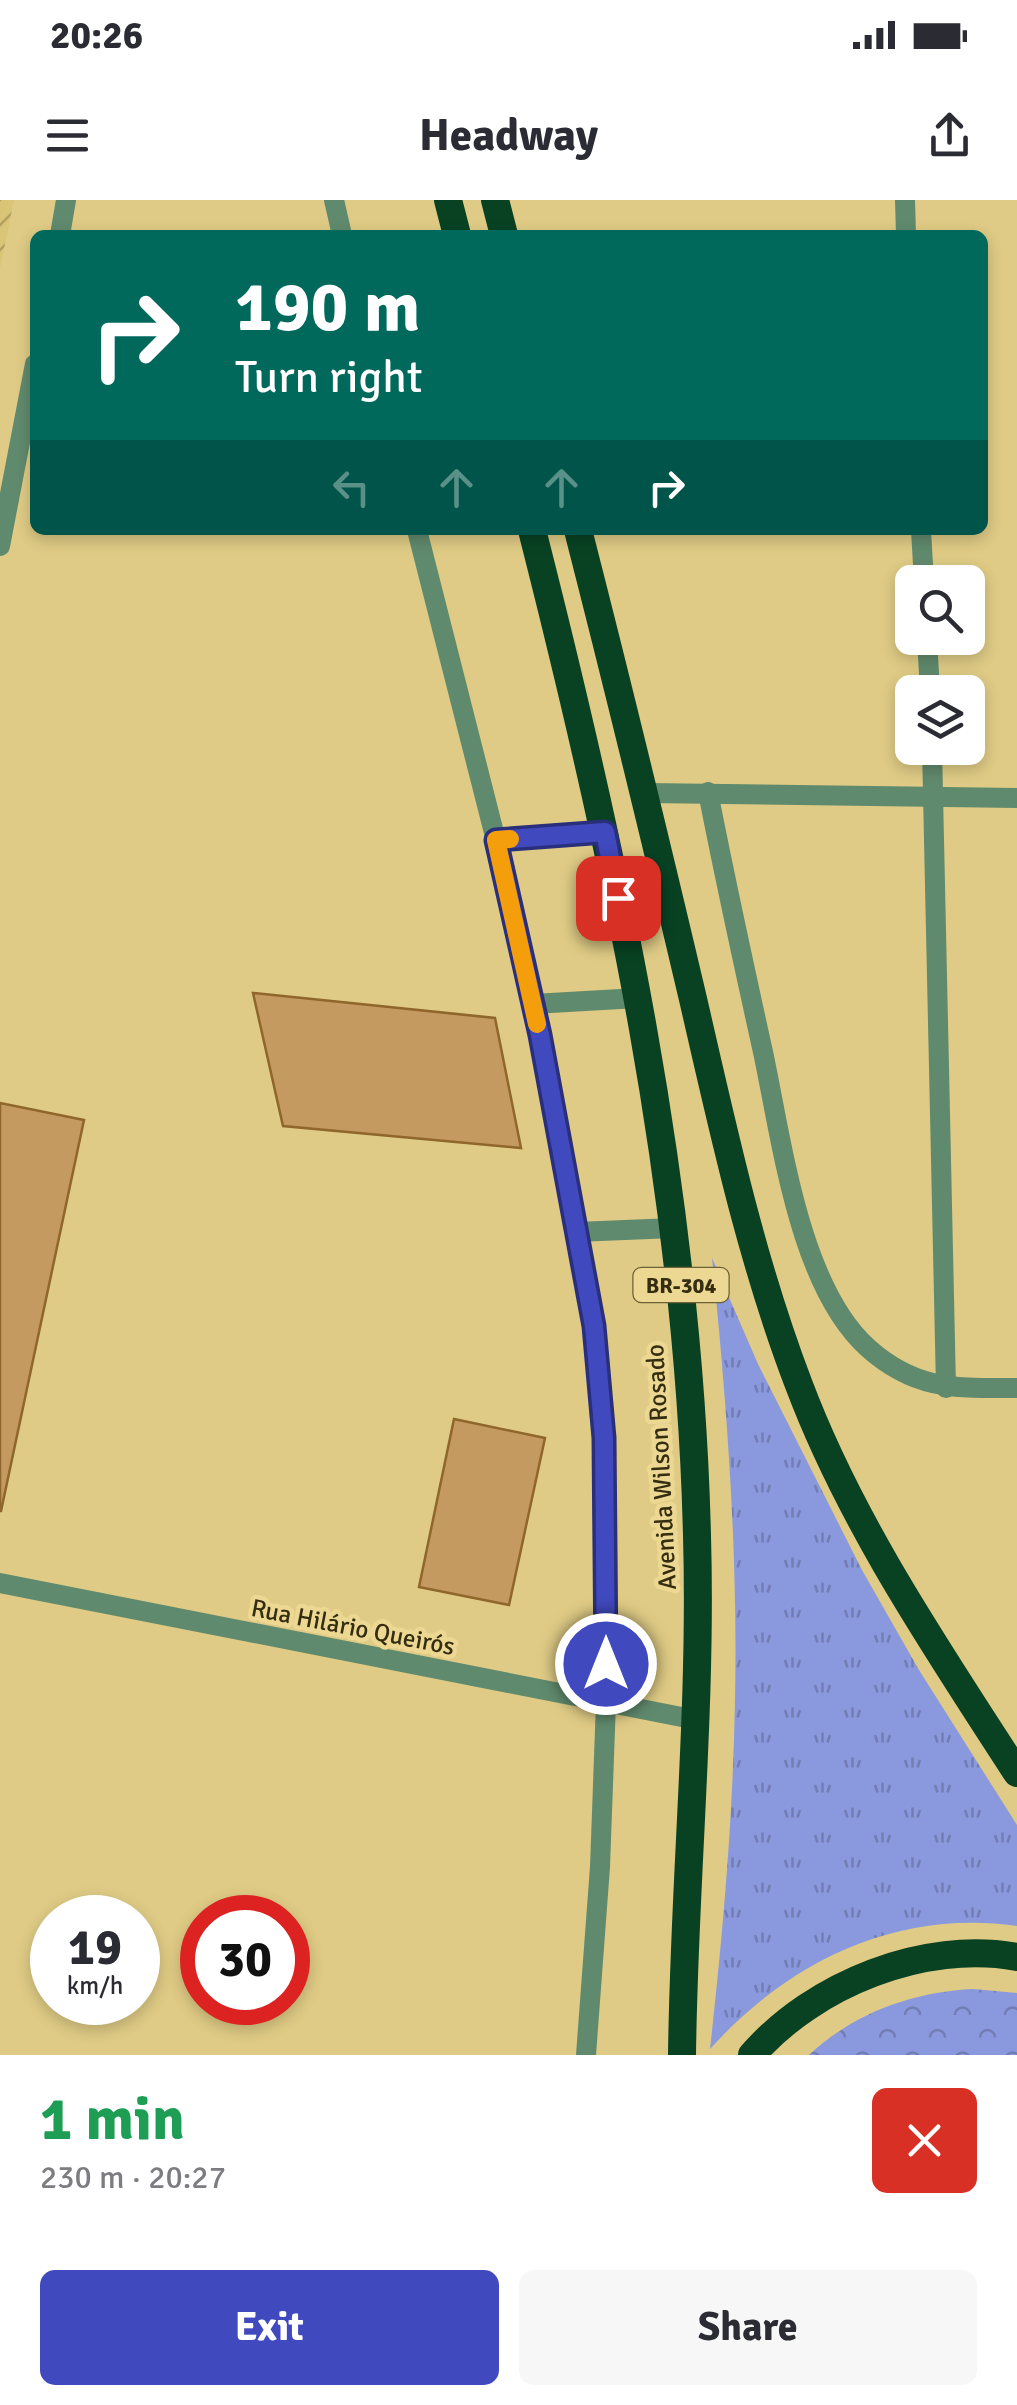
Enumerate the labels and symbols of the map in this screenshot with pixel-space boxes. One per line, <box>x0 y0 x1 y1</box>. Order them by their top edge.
pin <box>576 856 661 941</box>
road number: BR-304 <box>634 1268 728 1302</box>
street label: Avenida Wilson Rosado <box>639 1343 683 1591</box>
street label: Rua Hilário Queirós <box>249 1592 457 1662</box>
position arrow <box>554 1612 658 1716</box>
speed limit sign: 30 <box>180 1895 310 2025</box>

